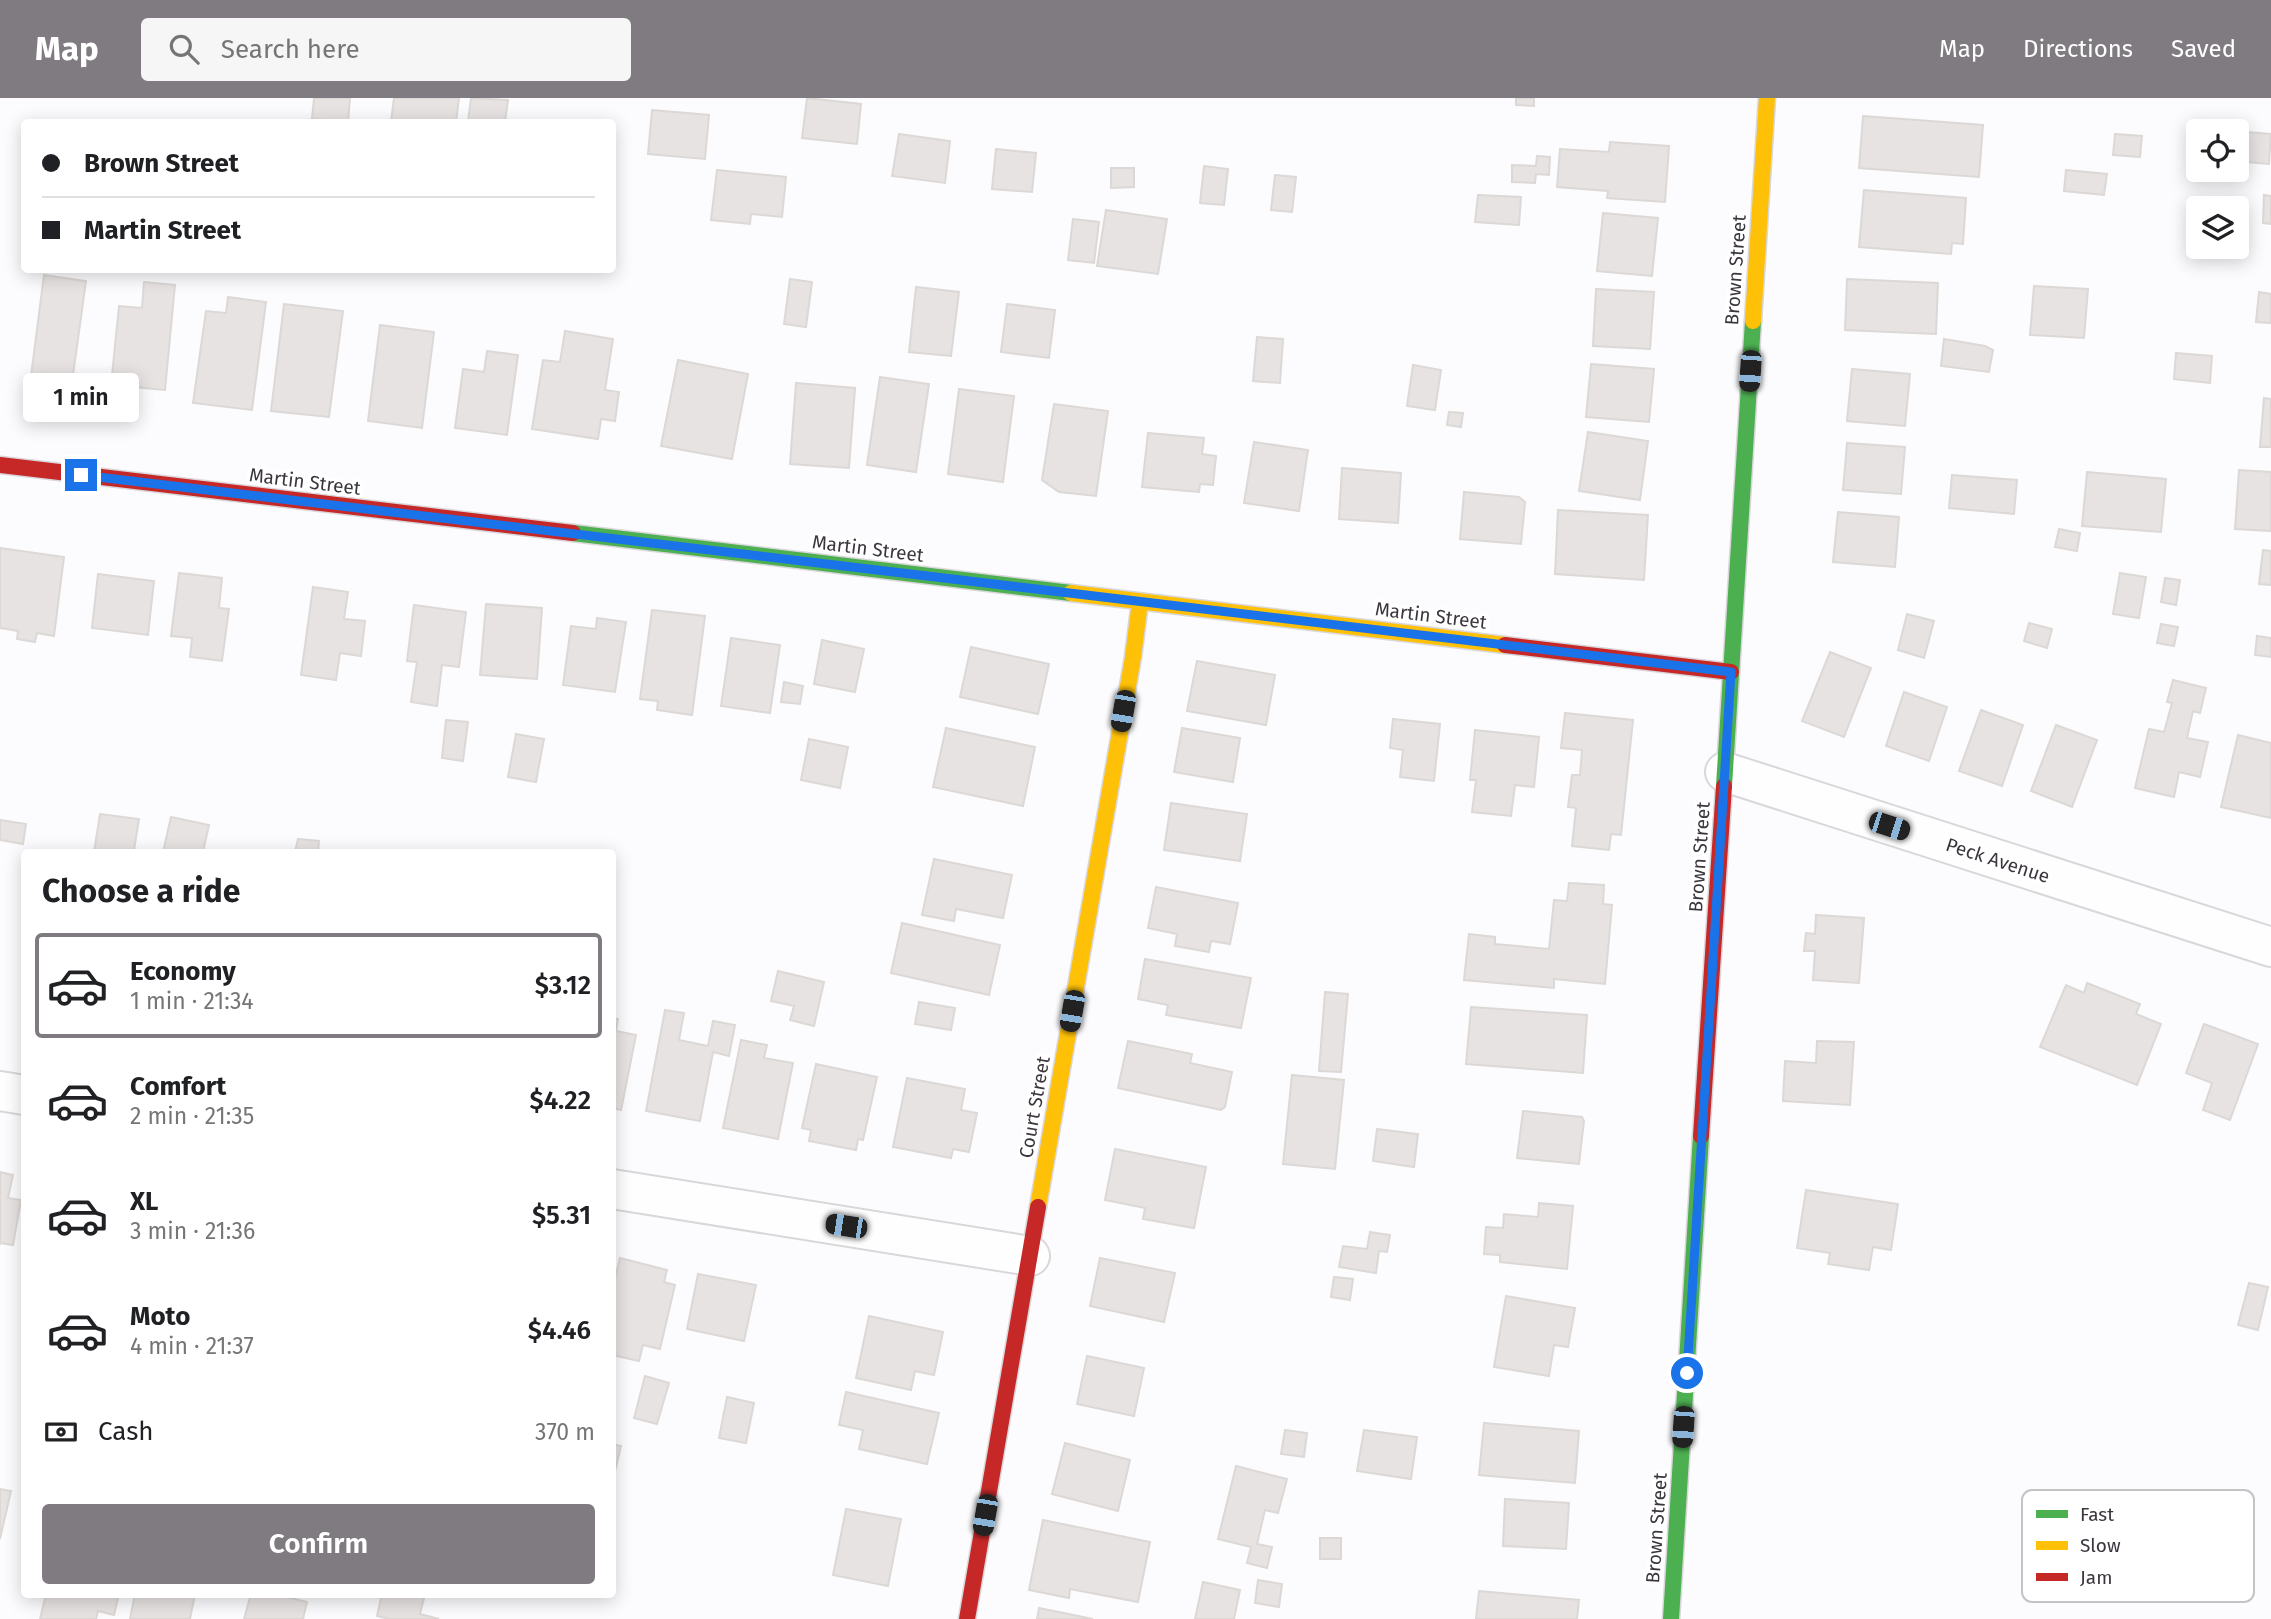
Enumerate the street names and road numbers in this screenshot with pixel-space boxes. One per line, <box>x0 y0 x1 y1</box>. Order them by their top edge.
street label: Brown Street <box>1720 214 1751 326</box>
street label: Martin Street <box>248 463 362 500</box>
street label: Martin Street <box>811 530 925 567</box>
street label: Martin Street <box>1374 597 1488 634</box>
street label: Brown Street <box>1684 801 1715 913</box>
street label: Peck Avenue <box>1943 833 2053 888</box>
street label: Court Street <box>1014 1054 1055 1160</box>
street label: Brown Street <box>1641 1472 1672 1584</box>

